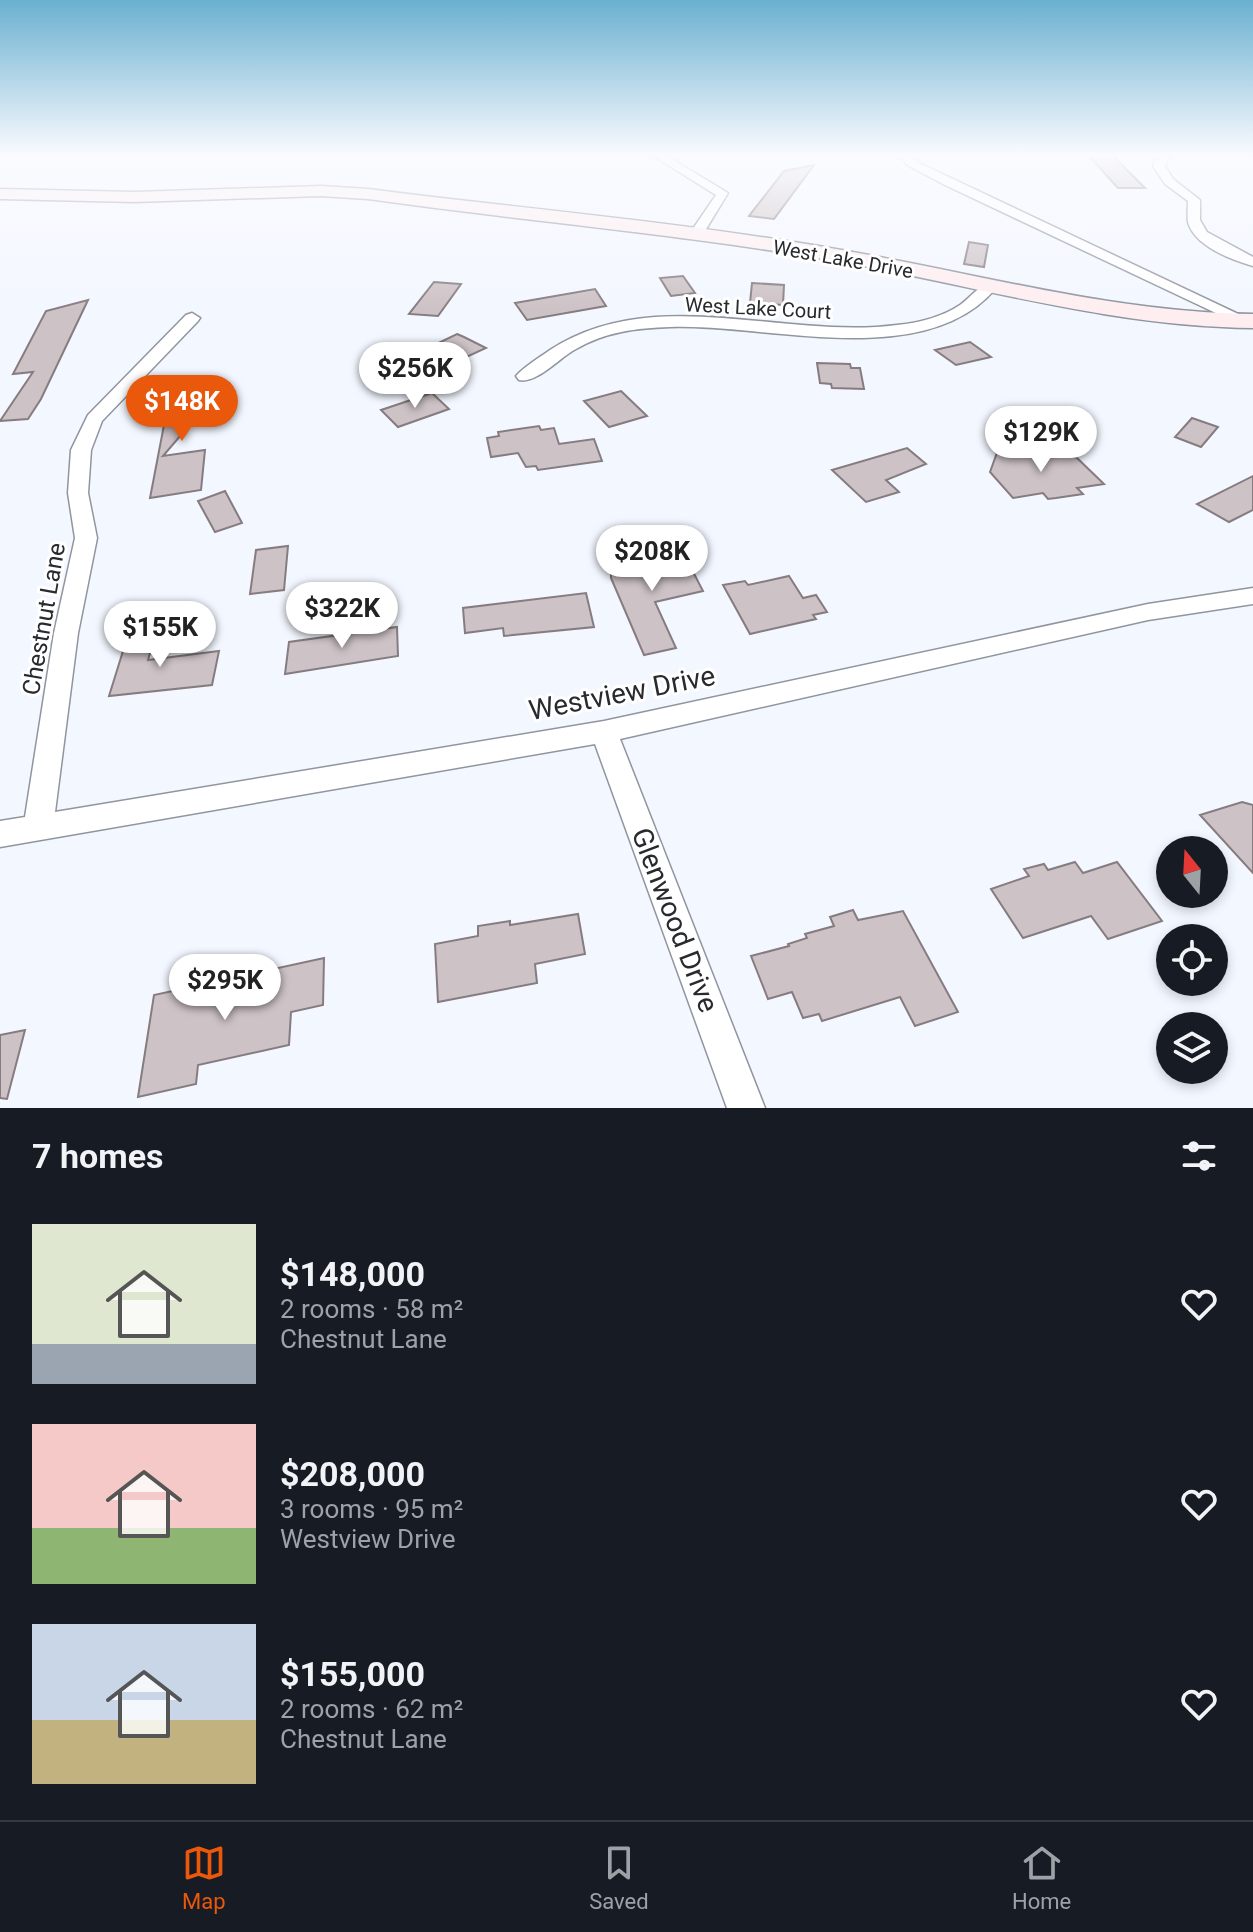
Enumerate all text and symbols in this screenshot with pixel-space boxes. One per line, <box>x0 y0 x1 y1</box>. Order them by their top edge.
street label: West Lake Drive <box>771 235 915 283</box>
street label: West Lake Court <box>684 292 832 324</box>
pin: $256K <box>359 342 471 410</box>
text: $256K <box>377 353 453 383</box>
pin: $148K <box>126 375 238 443</box>
text: $148K <box>144 386 220 416</box>
pin: $129K <box>985 406 1097 474</box>
text: $129K <box>1003 417 1079 447</box>
pin: $208K <box>596 525 708 593</box>
text: $208K <box>614 536 690 566</box>
street label: Chestnut Lane <box>17 541 71 697</box>
pin: $322K <box>286 582 398 650</box>
text: $322K <box>304 593 380 623</box>
pin: $155K <box>104 601 216 669</box>
text: $155K <box>122 612 198 642</box>
street label: Westview Drive <box>526 659 718 727</box>
street label: Glenwood Drive <box>625 823 725 1017</box>
north arrow <box>1156 836 1228 908</box>
map controls <box>1156 836 1228 1084</box>
button: locate <box>1156 924 1228 996</box>
pin: $295K <box>169 954 281 1022</box>
text: $295K <box>187 965 263 995</box>
button: layers <box>1156 1012 1228 1084</box>
icon: filters <box>1177 1134 1221 1178</box>
text: 7 homes <box>32 1136 163 1176</box>
text: $148,000 <box>280 1254 425 1294</box>
icon: home <box>96 1256 192 1352</box>
icon: heart <box>1177 1282 1221 1326</box>
text: 2 rooms · 58 m² <box>280 1294 463 1324</box>
text: Chestnut Lane <box>280 1324 447 1354</box>
text: $208,000 <box>280 1454 425 1494</box>
icon: home <box>96 1456 192 1552</box>
icon: heart <box>1177 1482 1221 1526</box>
text: 3 rooms · 95 m² <box>280 1494 463 1524</box>
text: Westview Drive <box>280 1524 456 1554</box>
text: $155,000 <box>280 1654 425 1694</box>
icon: home <box>96 1656 192 1752</box>
icon: heart <box>1177 1682 1221 1726</box>
text: 2 rooms · 62 m² <box>280 1694 463 1724</box>
text: Chestnut Lane <box>280 1724 447 1754</box>
tab: Map <box>182 1841 226 1914</box>
tab: Saved <box>589 1841 649 1914</box>
tab: Home <box>1012 1841 1071 1914</box>

